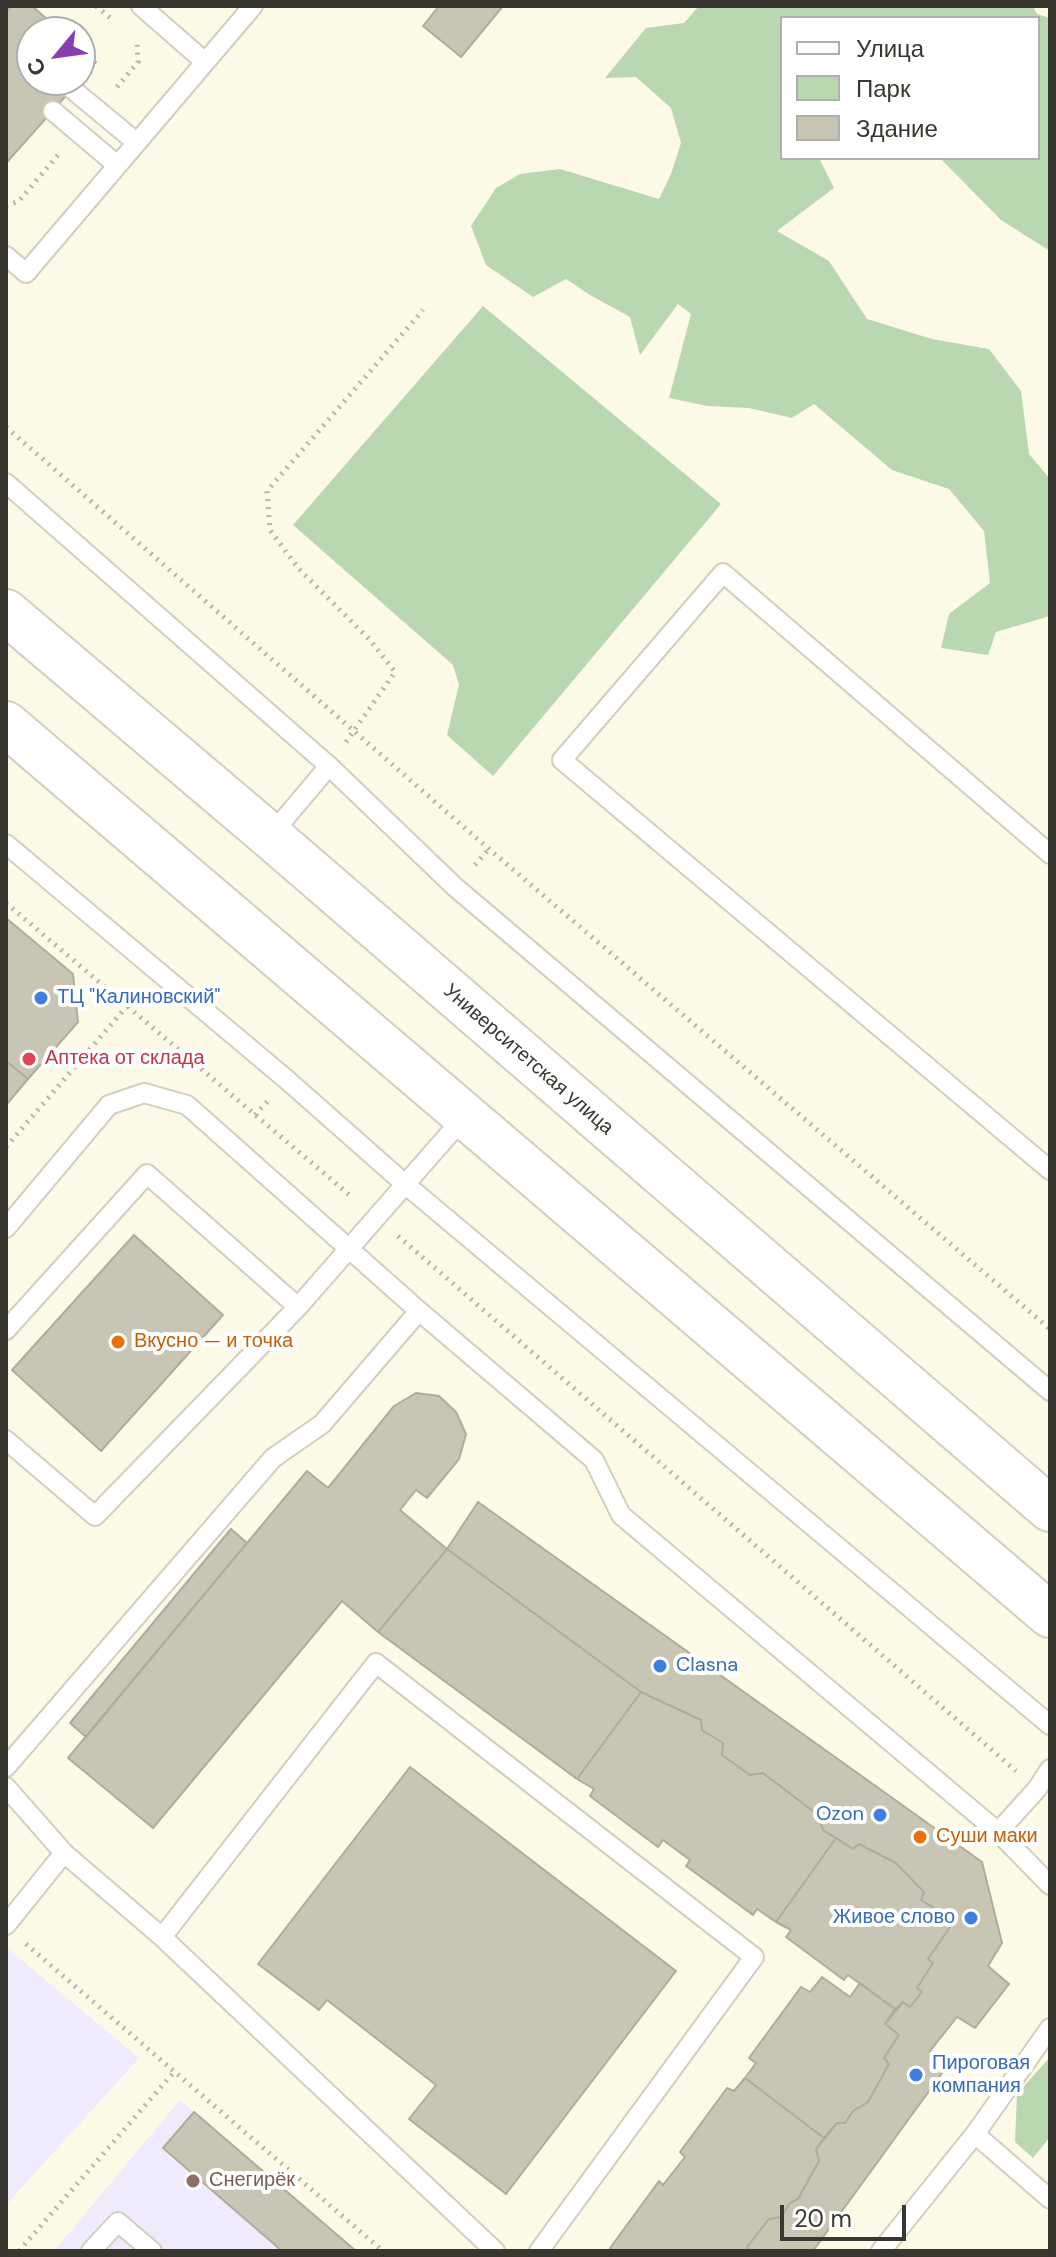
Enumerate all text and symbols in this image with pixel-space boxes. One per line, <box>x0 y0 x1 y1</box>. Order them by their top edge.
north arrow <box>16 16 96 96</box>
legend <box>780 16 1040 160</box>
text: Улица <box>856 33 924 64</box>
text: С <box>20 53 53 81</box>
text: Парк <box>856 73 910 104</box>
text: Здание <box>856 113 938 144</box>
street label: Университетская улица <box>438 980 618 1140</box>
place label: ТЦ "Калиновский" <box>57 986 220 1010</box>
marker: ТЦ "Калиновский" <box>32 989 50 1007</box>
place label: Аптека от склада <box>45 1047 205 1071</box>
marker: Аптека от склада <box>20 1050 38 1068</box>
place label: Вкусно — и точка <box>134 1330 293 1354</box>
marker: Вкусно — и точка <box>109 1333 127 1351</box>
place label: Clasna <box>676 1654 738 1678</box>
marker: Clasna <box>651 1657 669 1675</box>
place label: Ozon <box>816 1803 864 1827</box>
marker: Ozon <box>871 1806 889 1824</box>
place label: Суши маки <box>936 1825 1038 1849</box>
marker: Суши маки <box>911 1828 929 1846</box>
place label: Живое слово <box>833 1906 955 1930</box>
marker: Живое слово <box>962 1909 980 1927</box>
place label: Пироговая компания <box>932 2052 1030 2099</box>
marker: Пироговая компания <box>907 2066 925 2084</box>
place label: Снегирёк <box>209 2169 295 2193</box>
marker: Снегирёк <box>184 2172 202 2190</box>
scale bar <box>784 2189 910 2239</box>
text: 20 m <box>794 2203 852 2234</box>

